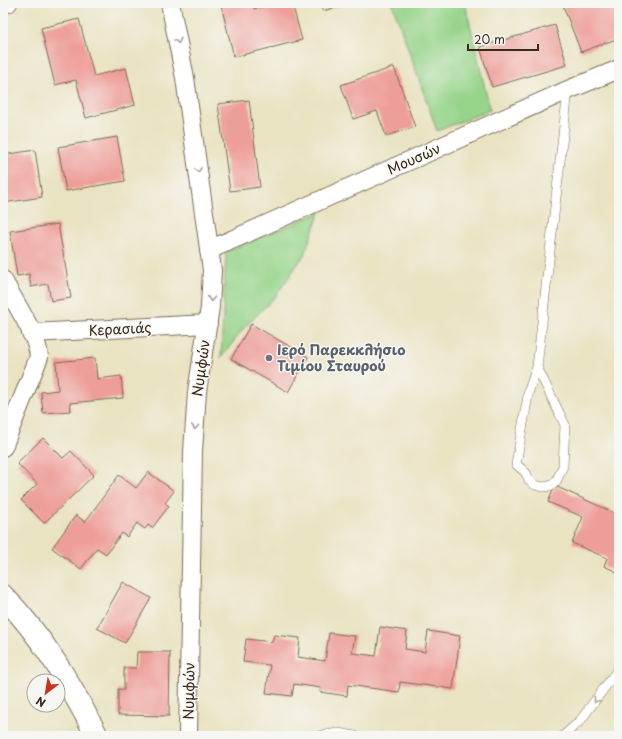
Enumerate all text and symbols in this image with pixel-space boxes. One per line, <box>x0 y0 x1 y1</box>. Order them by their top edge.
scale bar <box>468 26 538 52</box>
text: 20 m <box>474 30 505 48</box>
one-way arrow <box>173 38 181 44</box>
street label: Μουσών <box>384 137 444 180</box>
one-way arrow <box>193 167 202 173</box>
one-way arrow <box>207 295 216 302</box>
street label: Κερασιάς <box>88 316 152 341</box>
street label: Νυμφών <box>186 338 215 398</box>
place label: Ιερό Παρεκκλήσιο Τιμίου Σταυρού <box>277 339 406 376</box>
marker: Ιερό Παρεκκλήσιο Τιμίου Σταυρού <box>264 353 274 363</box>
one-way arrow <box>190 424 199 430</box>
street label: Νυμφών <box>178 662 199 720</box>
north arrow <box>26 673 66 713</box>
text: N <box>32 692 49 712</box>
one-way arrow <box>594 695 601 702</box>

